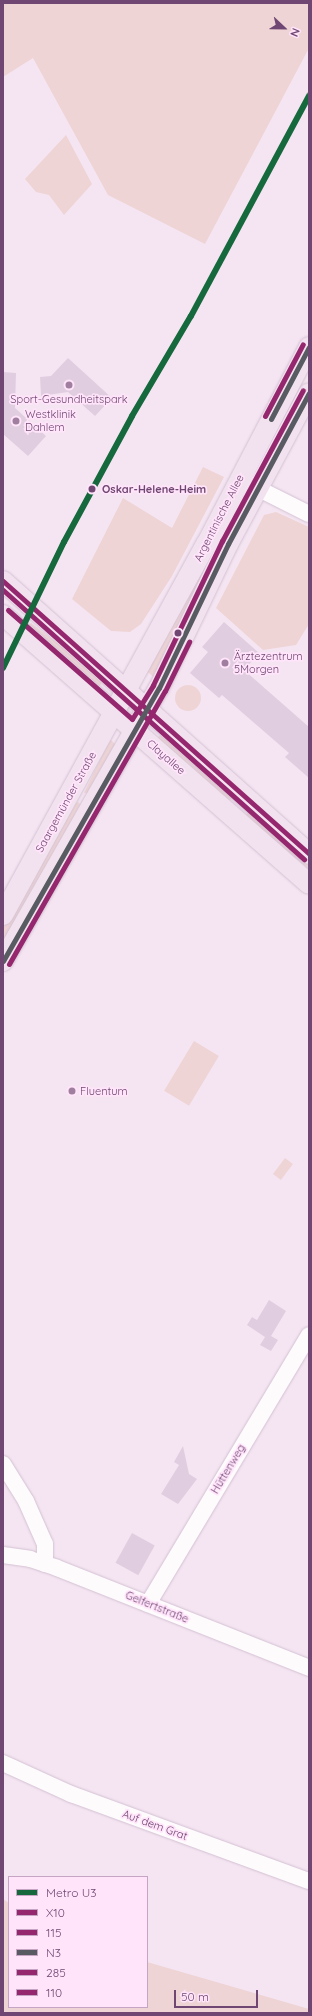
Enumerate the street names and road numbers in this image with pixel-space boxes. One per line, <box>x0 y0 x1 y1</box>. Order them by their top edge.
street label: Argentinische Allee <box>191 472 247 564</box>
street label: Clayallee <box>144 737 188 777</box>
street label: Saargemünder Straße <box>33 749 99 855</box>
street label: Hüttenweg <box>208 1442 248 1496</box>
street label: Gelfertstraße <box>124 1588 190 1626</box>
street label: Auf dem Grat <box>121 1807 189 1843</box>

